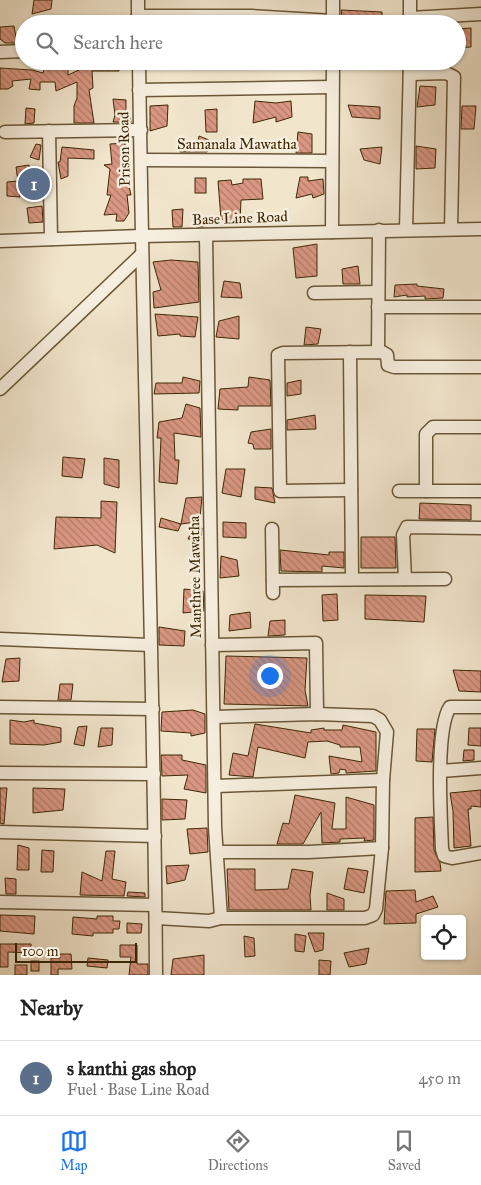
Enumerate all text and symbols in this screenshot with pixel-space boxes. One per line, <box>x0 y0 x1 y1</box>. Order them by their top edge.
search box <box>15 15 466 70</box>
icon: search <box>33 29 61 57</box>
text: Search here <box>73 31 163 54</box>
street label: Prison Road <box>114 111 134 187</box>
street label: Samanala Mawatha <box>177 135 298 153</box>
pin: 1 <box>18 165 50 203</box>
street label: Base Line Road <box>192 207 289 229</box>
street label: Manthree Mawatha <box>185 515 205 638</box>
your location <box>257 663 283 689</box>
map controls <box>421 915 466 960</box>
button: locate <box>421 915 466 960</box>
scale bar <box>15 940 138 963</box>
text: 100 m <box>22 943 59 960</box>
text: Nearby <box>20 995 83 1021</box>
text: s kanthi gas shop <box>67 1057 196 1080</box>
text: 1 <box>33 1069 39 1088</box>
text: 450 m <box>418 1069 461 1088</box>
text: Fuel · Base Line Road <box>67 1080 210 1099</box>
tab: Map <box>60 1127 88 1174</box>
tab: Directions <box>208 1127 268 1174</box>
tab: Saved <box>388 1127 421 1174</box>

